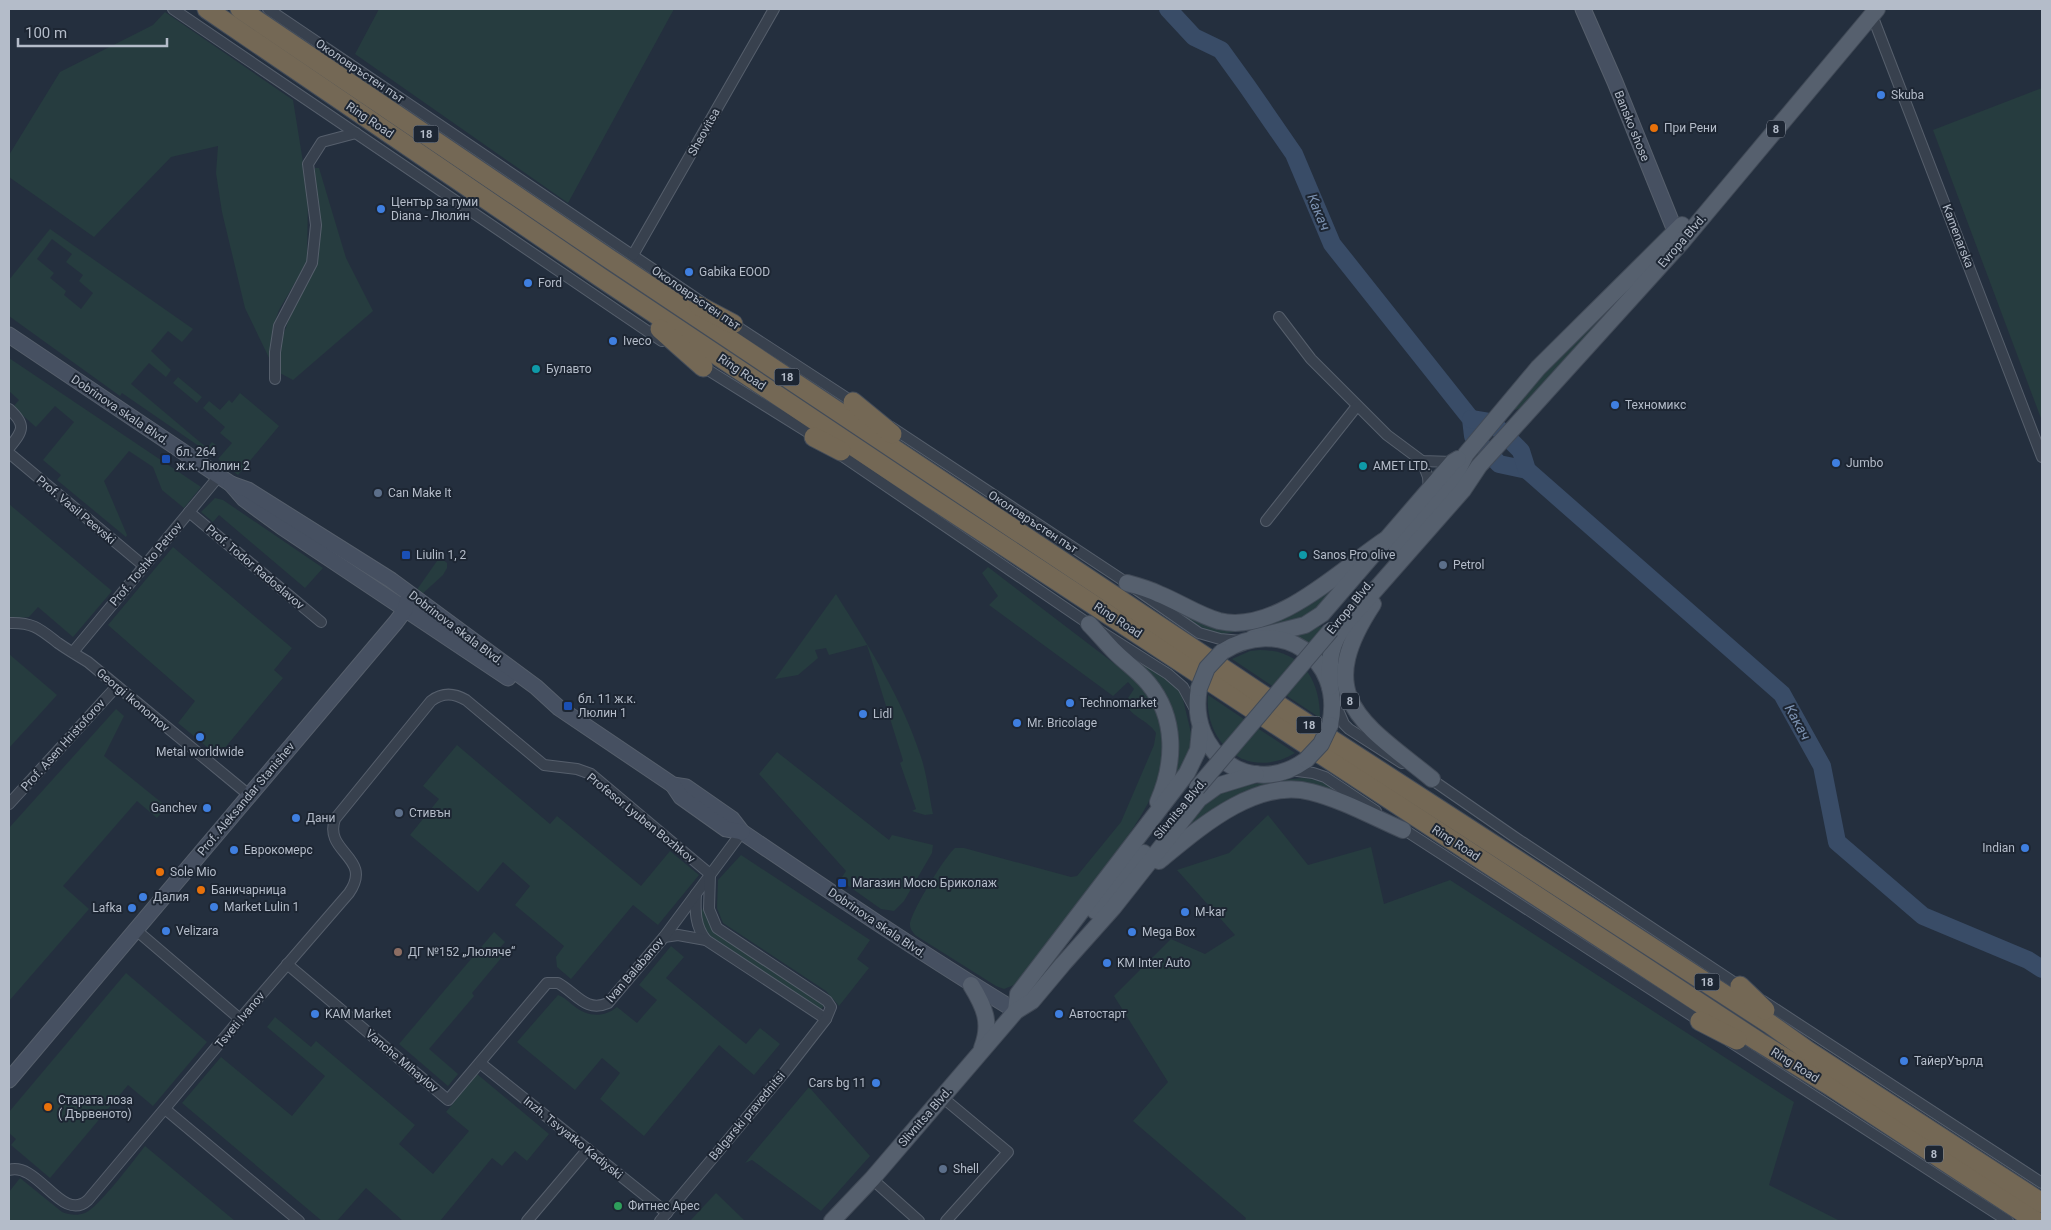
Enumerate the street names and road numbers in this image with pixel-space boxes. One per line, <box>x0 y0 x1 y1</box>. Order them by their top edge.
street label: Околовръстен път <box>313 36 407 106</box>
street label: Bansko shose <box>1611 89 1653 163</box>
street label: Ring Road <box>344 99 396 141</box>
street label: Sheovitsa <box>685 106 723 158</box>
road number: 8 <box>1767 120 1785 138</box>
road number: 18 <box>414 126 438 142</box>
street label: Kamenarska <box>1939 202 1977 270</box>
street label: Evropa Blvd. <box>1655 212 1709 270</box>
street label: Околовръстен път <box>649 263 743 333</box>
street label: Ring Road <box>716 351 768 393</box>
road number: 18 <box>774 368 800 386</box>
street label: Dobrinova skala Blvd. <box>69 372 171 448</box>
street label: Prof. Vasil Peevski <box>34 473 118 547</box>
street label: Околовръстен път <box>986 488 1081 556</box>
street label: Prof. Toshko Petrov <box>107 519 185 609</box>
street label: Prof. Todor Radoslavov <box>203 522 307 612</box>
street label: Evropa Blvd. <box>1324 577 1376 637</box>
street label: Dobrinova skala Blvd. <box>406 588 506 668</box>
street label: Ring Road <box>1091 599 1145 641</box>
street label: Georgi Ikonomov <box>94 665 172 735</box>
road number: 8 <box>1341 692 1359 709</box>
street label: Prof. Asen Hristoforov <box>18 696 108 794</box>
road number: 18 <box>1296 716 1322 734</box>
street label: Prof. Aleksandar Stanishev <box>194 739 298 858</box>
street label: Profesor Lyuben Bozhkov <box>584 770 698 866</box>
street label: Slivnitsa Blvd. <box>1151 776 1209 842</box>
street label: Ring Road <box>1429 822 1483 864</box>
street label: Dobrinova skala Blvd. <box>826 885 928 961</box>
street label: Ivan Balabanov <box>603 935 667 1005</box>
road number: 18 <box>1694 974 1720 990</box>
street label: Tsveti Ivanov <box>212 989 268 1051</box>
street label: Vanche Mihaylov <box>363 1027 441 1096</box>
street label: Ring Road <box>1768 1045 1822 1085</box>
street label: Balgarski pravednitsi <box>706 1069 788 1163</box>
street label: Slivnitsa Blvd. <box>895 1084 955 1150</box>
street label: Inzh. Tsvyatko Kadiyski <box>521 1094 625 1182</box>
road number: 8 <box>1925 1146 1943 1162</box>

